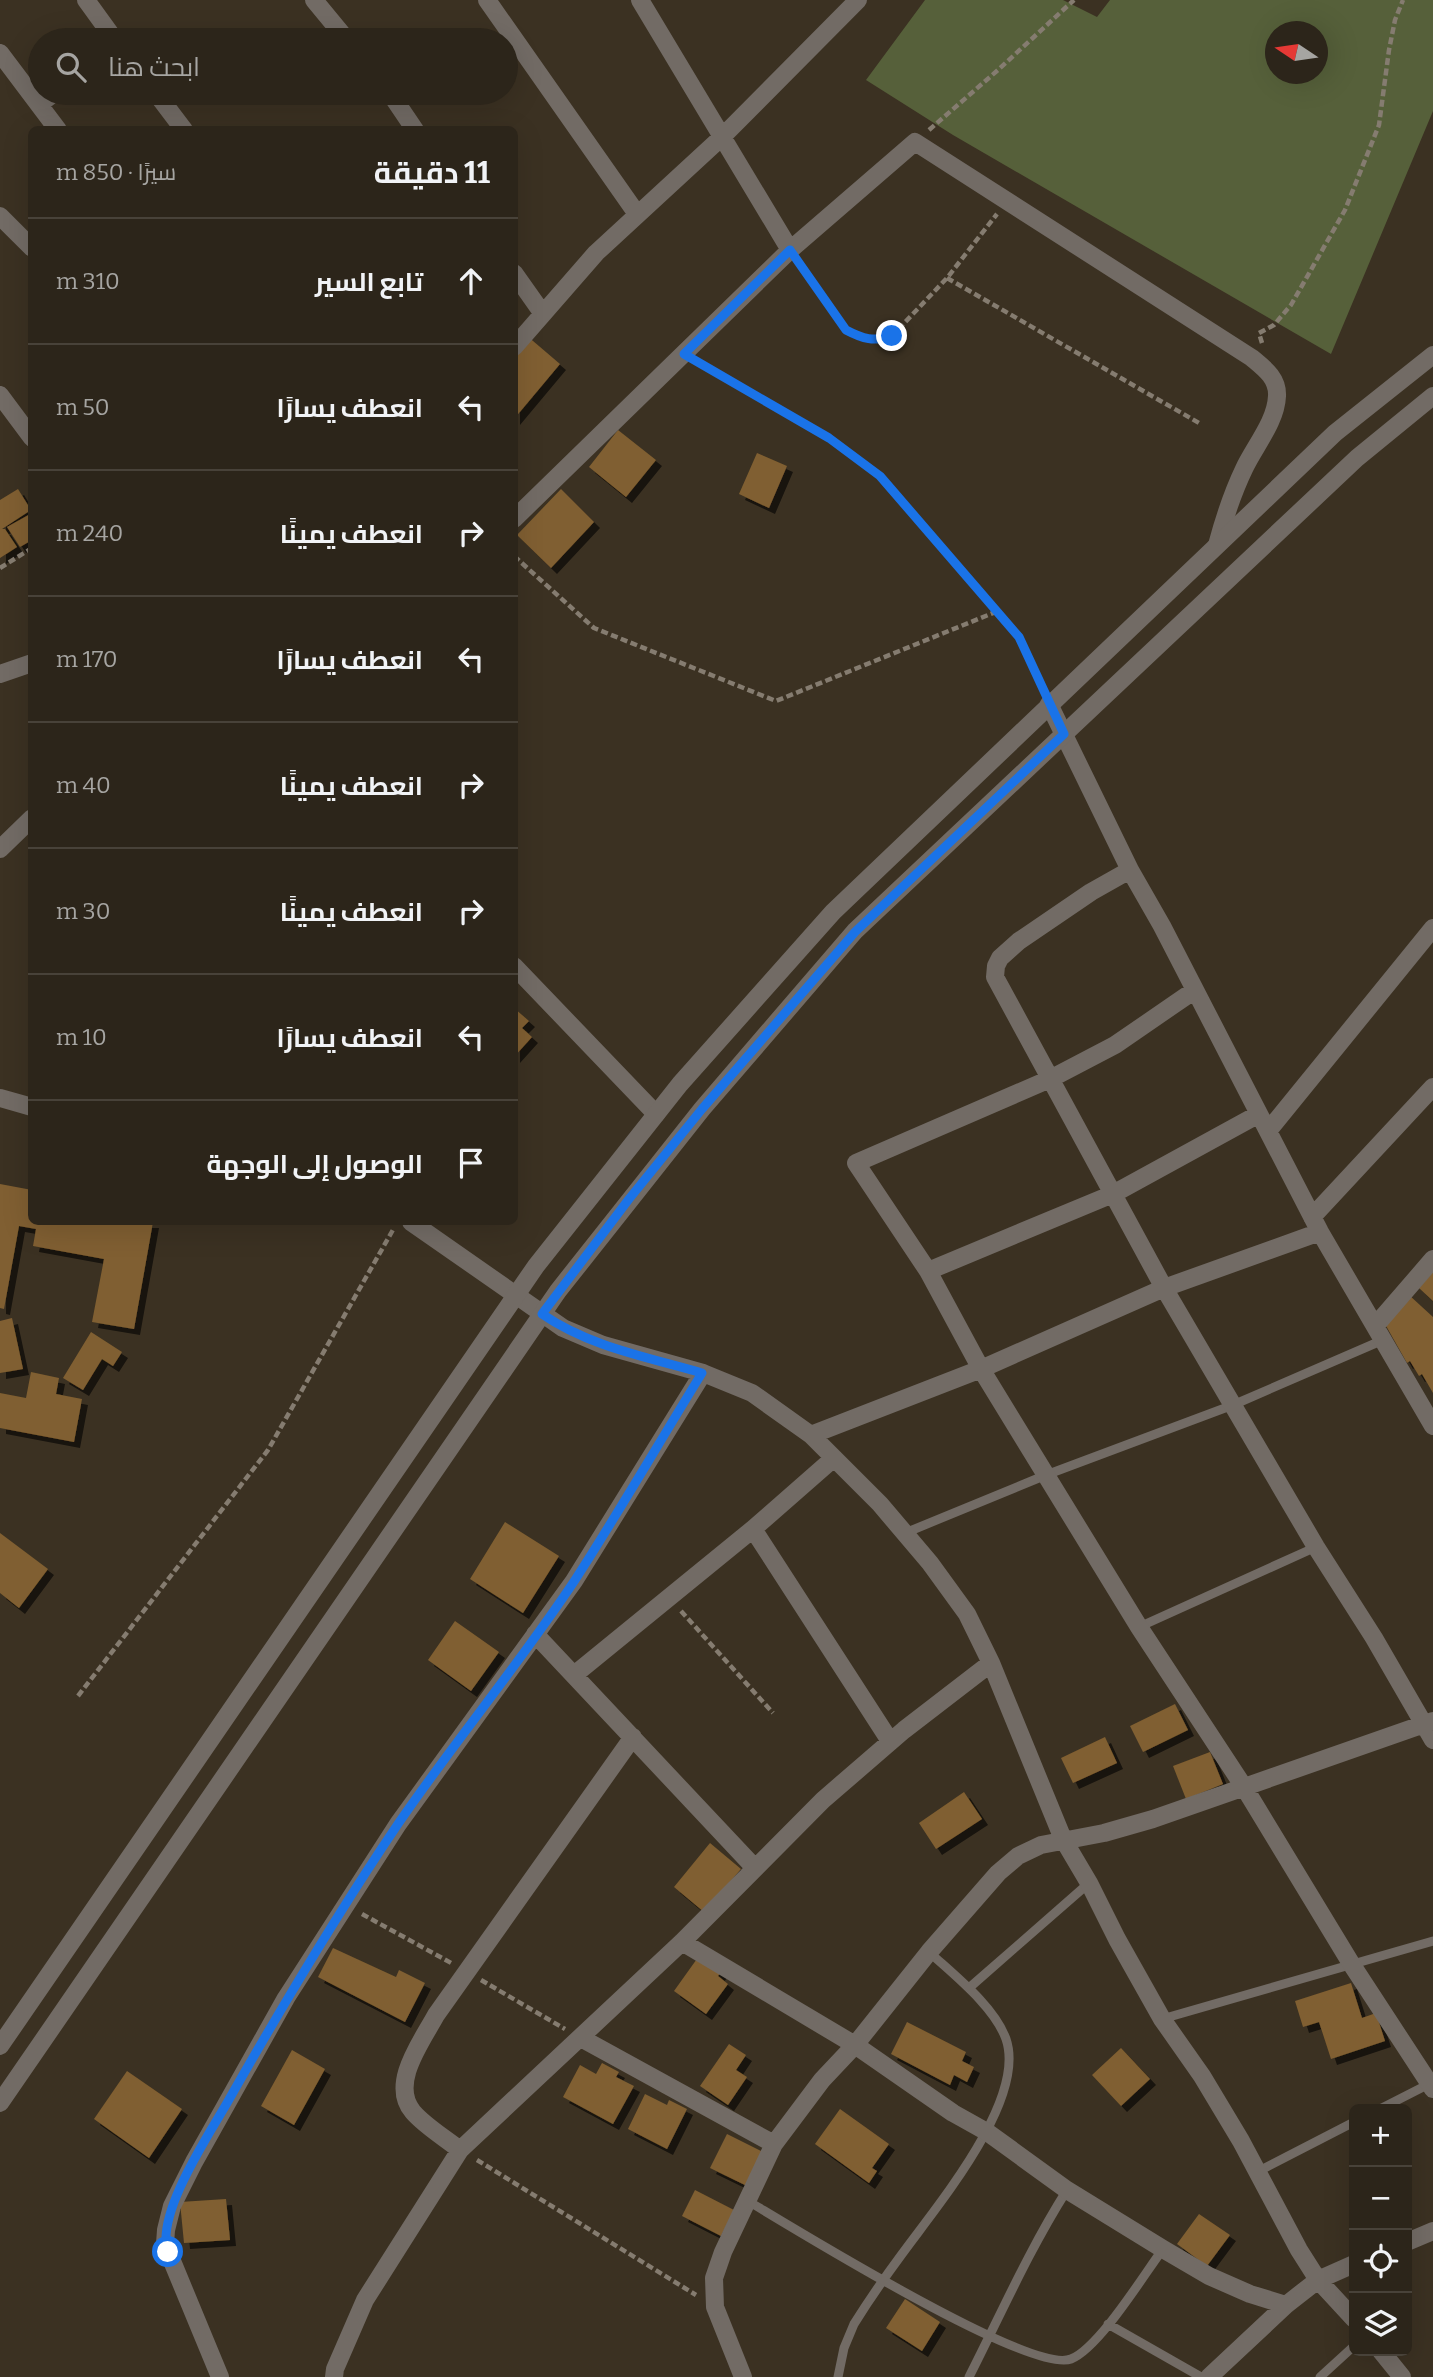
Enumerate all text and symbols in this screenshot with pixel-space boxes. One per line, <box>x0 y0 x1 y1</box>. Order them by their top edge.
north arrow <box>1265 21 1328 84</box>
search box <box>28 28 518 105</box>
icon: search <box>52 48 90 86</box>
text: ابحث هنا <box>108 52 200 83</box>
text: 11 دقيقة <box>374 155 490 191</box>
text: سيرًا · 850 m <box>56 158 176 186</box>
icon: ahead <box>452 262 490 300</box>
text: 310 m <box>56 267 120 295</box>
text: تابع السير <box>315 267 423 298</box>
route end <box>876 320 907 351</box>
icon: left <box>452 388 490 426</box>
text: 50 m <box>56 393 110 421</box>
text: انعطف يسارًا <box>277 393 423 424</box>
icon: right <box>452 514 490 552</box>
text: 240 m <box>56 519 123 547</box>
text: انعطف يمينًا <box>280 519 423 550</box>
icon: left <box>452 640 490 678</box>
text: 170 m <box>56 645 118 673</box>
text: انعطف يسارًا <box>277 645 423 676</box>
icon: right <box>452 766 490 804</box>
text: 40 m <box>56 771 111 799</box>
text: انعطف يمينًا <box>280 771 423 802</box>
icon: right <box>452 892 490 930</box>
text: 30 m <box>56 897 110 925</box>
text: انعطف يمينًا <box>280 897 423 928</box>
icon: left <box>452 1018 490 1056</box>
text: 10 m <box>56 1023 107 1051</box>
text: انعطف يسارًا <box>277 1023 423 1054</box>
icon: arrive <box>452 1144 490 1182</box>
text: الوصول إلى الوجهة <box>206 1149 423 1180</box>
map controls <box>1349 2104 1412 2356</box>
button: + <box>1349 2104 1412 2167</box>
button: − <box>1349 2167 1412 2230</box>
button: locate <box>1349 2230 1412 2293</box>
route start <box>152 2236 183 2267</box>
button: layers <box>1349 2293 1412 2356</box>

